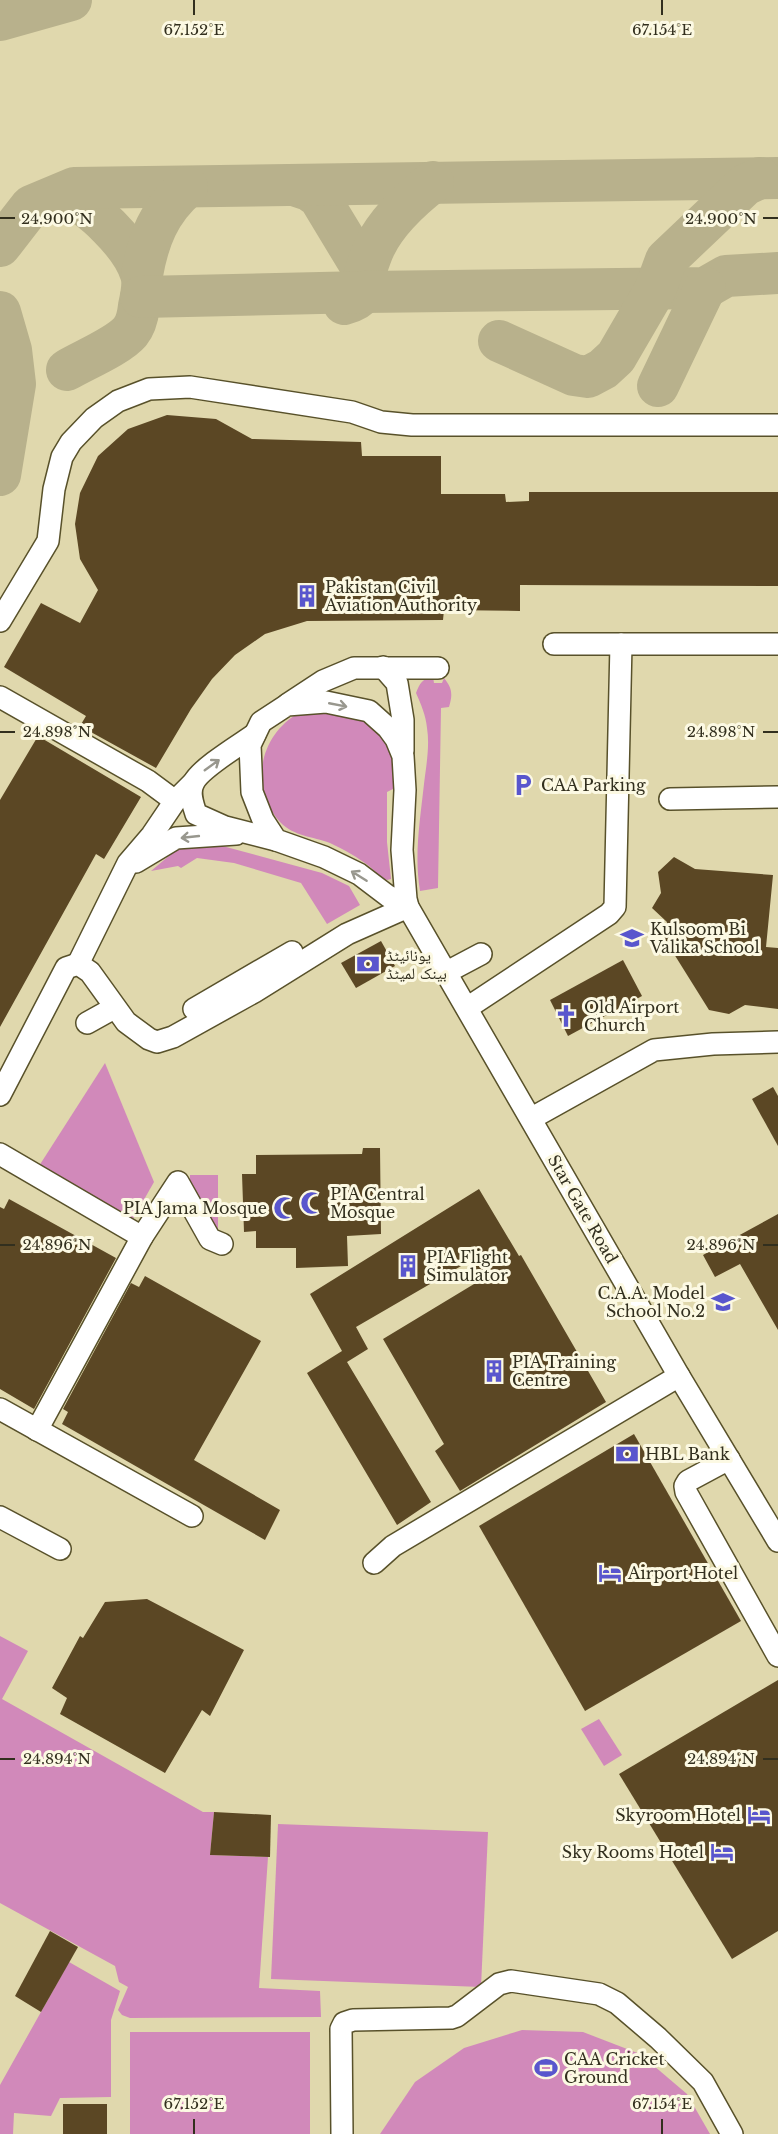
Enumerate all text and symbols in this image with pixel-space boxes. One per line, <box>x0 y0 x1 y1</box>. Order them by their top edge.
text: 67.152°E <box>164 20 225 39</box>
text: 67.154°E <box>632 20 692 39</box>
text: 24.900°N <box>21 209 93 228</box>
text: 24.900°N <box>685 209 757 228</box>
place label: Pakistan Civil Aviation Authority <box>324 577 478 615</box>
building icon: Pakistan Civil Aviation Authority <box>294 583 320 609</box>
one-way arrow <box>328 700 348 711</box>
text: 24.898°N <box>23 722 91 741</box>
text: 24.898°N <box>687 722 755 741</box>
one-way arrow <box>203 759 219 771</box>
parking icon: CAA Parking <box>510 772 536 798</box>
place label: CAA Parking <box>541 775 646 795</box>
one-way arrow <box>181 832 201 843</box>
one-way arrow <box>351 869 368 881</box>
place label: Kulsoom Bi Valika School <box>649 919 760 957</box>
school or university icon: Kulsoom Bi Valika School <box>619 925 645 951</box>
place label: یونائیٹڈ بینک لمیٹڈ <box>386 945 447 983</box>
bank icon: یونائیٹڈ بینک لمیٹڈ <box>355 951 381 977</box>
place label: Old Airport Church <box>584 997 679 1035</box>
church icon: Old Airport Church <box>553 1003 579 1029</box>
street label: Star Gate Road <box>544 1151 622 1267</box>
place label: PIA Central Mosque <box>330 1184 425 1222</box>
mosque icon: PIA Central Mosque <box>299 1190 325 1216</box>
mosque icon: PIA Jama Mosque <box>272 1195 298 1221</box>
place label: PIA Jama Mosque <box>123 1198 267 1218</box>
text: 24.896°N <box>22 1235 92 1254</box>
text: 24.896°N <box>686 1235 756 1254</box>
place label: PIA Flight Simulator <box>426 1247 508 1285</box>
building icon: PIA Flight Simulator <box>395 1253 421 1279</box>
place label: C.A.A. Model School No.2 <box>598 1283 705 1321</box>
school or university icon: C.A.A. Model School No.2 <box>710 1289 736 1315</box>
place label: PIA Training Centre <box>512 1352 617 1390</box>
building icon: PIA Training Centre <box>481 1358 507 1384</box>
bank icon: HBL Bank <box>614 1441 640 1467</box>
place label: HBL Bank <box>645 1444 730 1464</box>
hotel icon: Airport Hotel <box>597 1560 623 1586</box>
place label: Airport Hotel <box>627 1563 738 1583</box>
text: 24.894°N <box>23 1749 91 1768</box>
text: 24.894°N <box>687 1749 755 1768</box>
hotel icon: Skyroom Hotel <box>746 1802 772 1828</box>
place label: Skyroom Hotel <box>615 1805 741 1825</box>
hotel icon: Sky Rooms Hotel <box>709 1839 735 1865</box>
place label: Sky Rooms Hotel <box>562 1842 704 1862</box>
place label: CAA Cricket Ground <box>564 2049 664 2087</box>
sports icon: CAA Cricket Ground <box>533 2055 559 2081</box>
text: 67.152°E <box>164 2094 225 2113</box>
text: 67.154°E <box>632 2094 692 2113</box>

